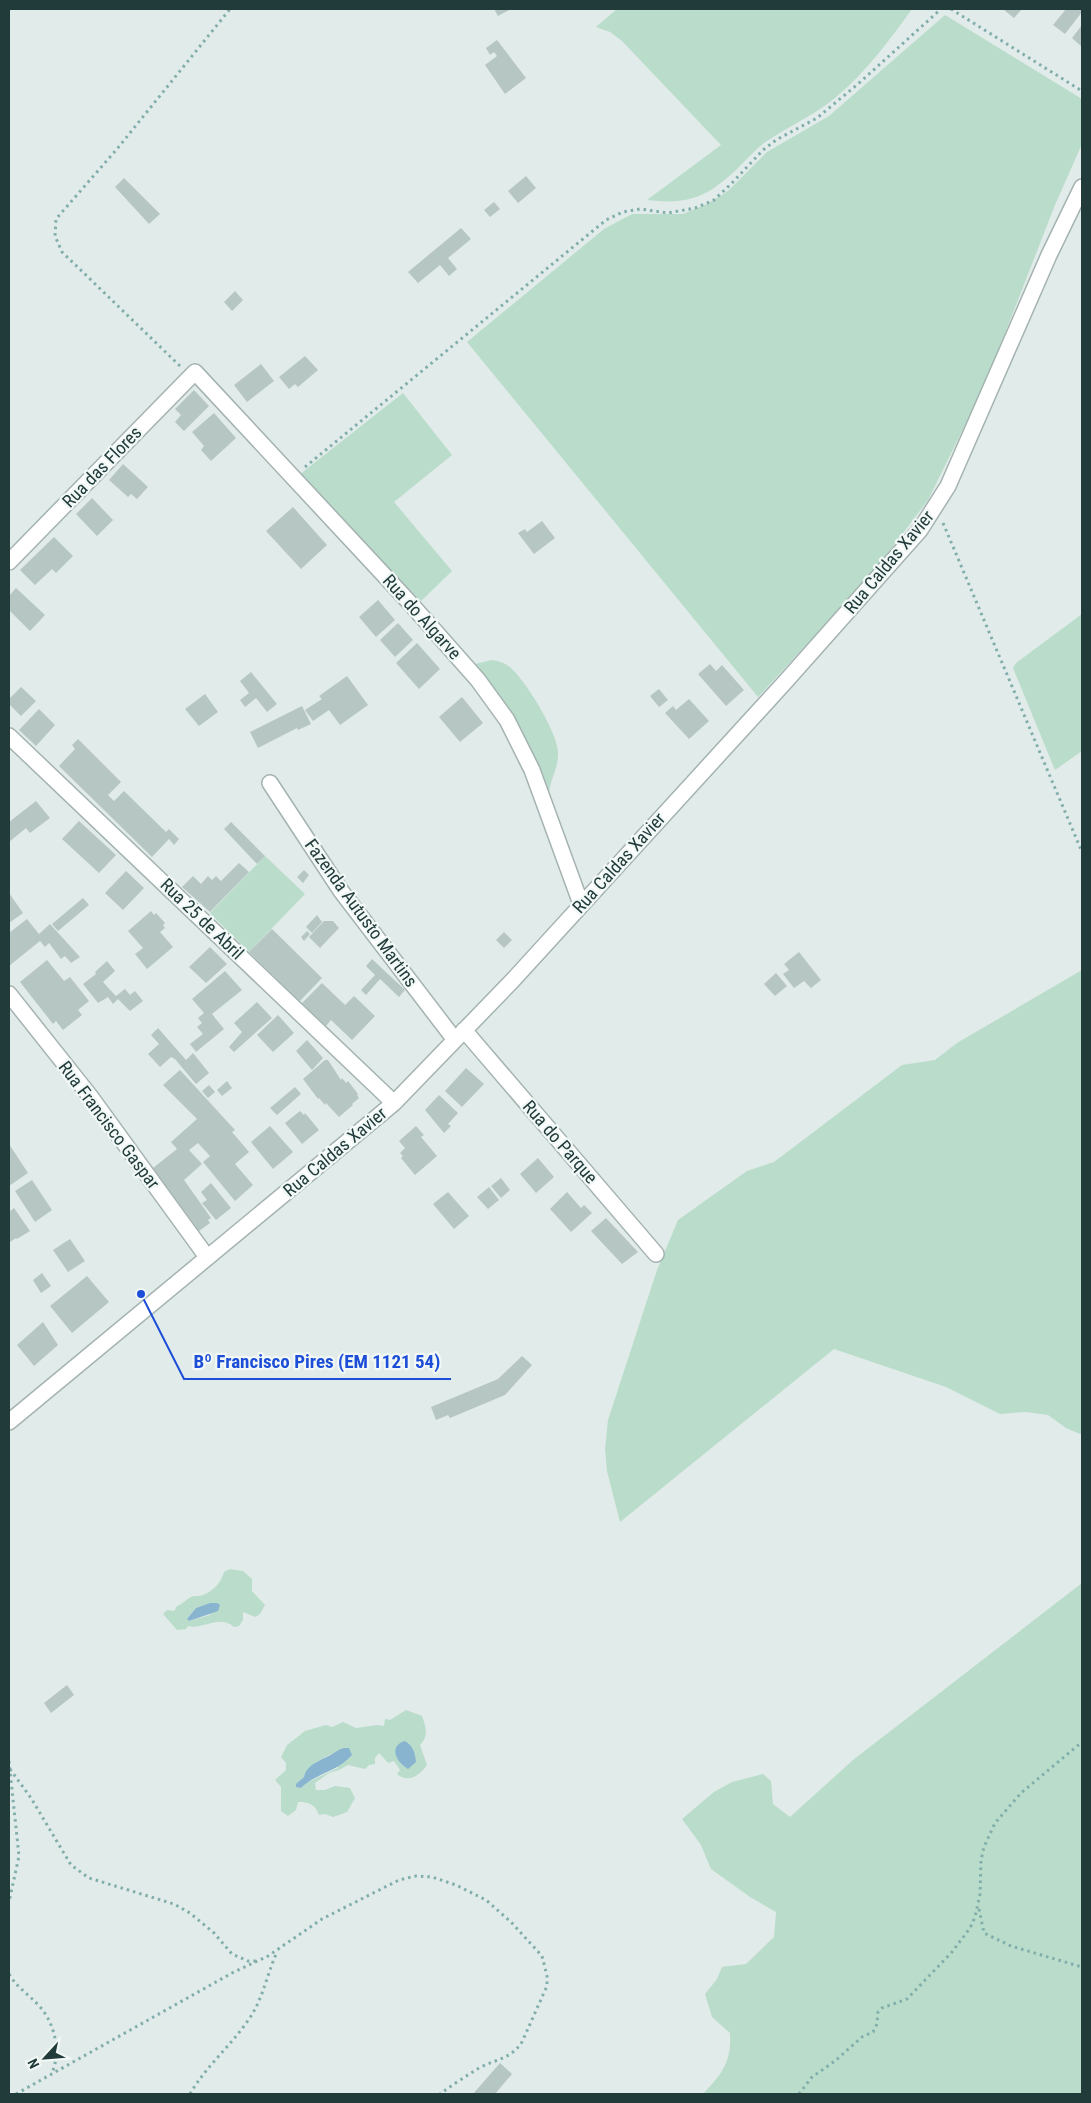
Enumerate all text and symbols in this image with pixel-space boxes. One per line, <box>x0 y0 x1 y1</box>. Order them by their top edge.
street label: Rua das Flores <box>58 422 146 512</box>
street label: Rua Caldas Xavier <box>839 506 938 617</box>
street label: Rua do Algarve <box>379 570 466 663</box>
street label: Rua Caldas Xavier <box>568 808 670 917</box>
street label: Fazenda Autusto Martins <box>301 835 422 991</box>
street label: Rua 25 de Abril <box>156 874 248 964</box>
street label: Rua Francisco Gaspar <box>55 1057 165 1193</box>
street label: Rua do Parque <box>519 1096 602 1187</box>
street label: Rua Caldas Xavier <box>279 1102 391 1201</box>
callout: Bº Francisco Pires (EM 1121 54) <box>184 1345 451 1379</box>
text: Bº Francisco Pires (EM 1121 54) <box>194 1350 440 1373</box>
north arrow <box>20 2033 70 2083</box>
text: N <box>24 2056 42 2071</box>

